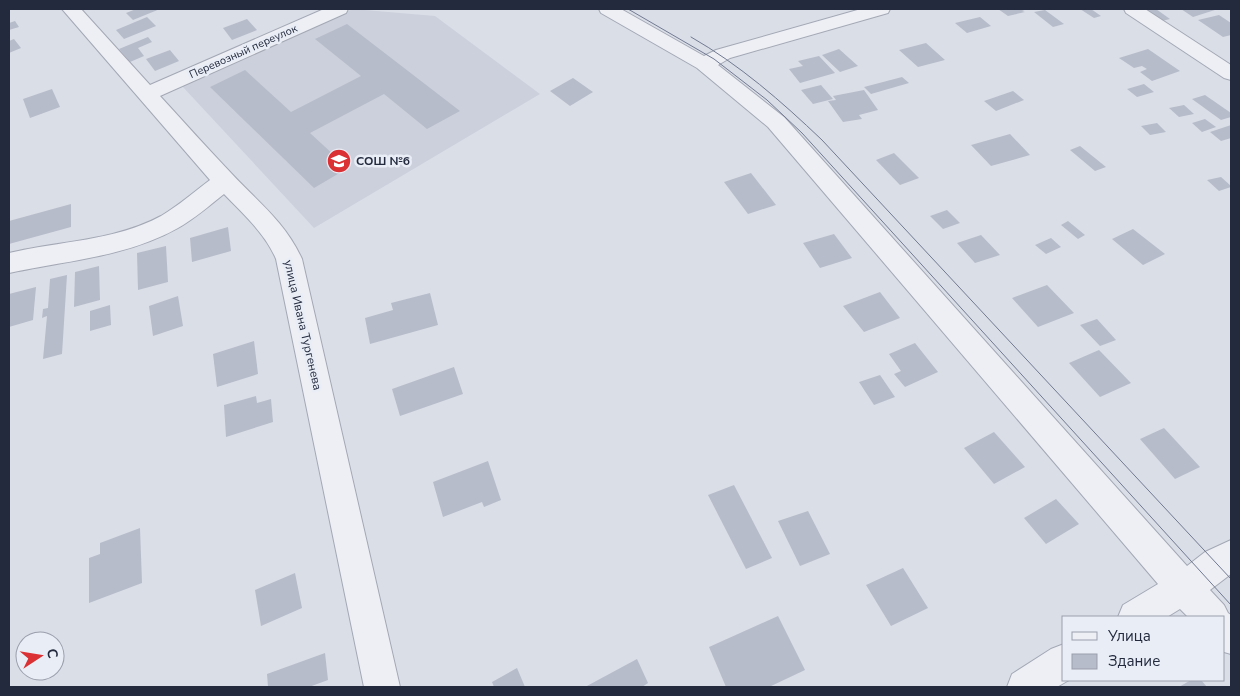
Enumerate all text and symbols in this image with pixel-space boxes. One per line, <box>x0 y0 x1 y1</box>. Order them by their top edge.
street label: Перевозный переулок <box>187 21 300 82</box>
school or university icon: СОШ №6 <box>326 148 352 174</box>
place label: СОШ №6 <box>356 153 410 169</box>
street label: улица Ивана Тургенева <box>280 258 326 392</box>
legend <box>1062 616 1225 681</box>
text: Улица <box>1107 626 1151 646</box>
north arrow <box>15 631 65 681</box>
text: С <box>42 647 63 661</box>
text: Здание <box>1108 651 1160 671</box>

